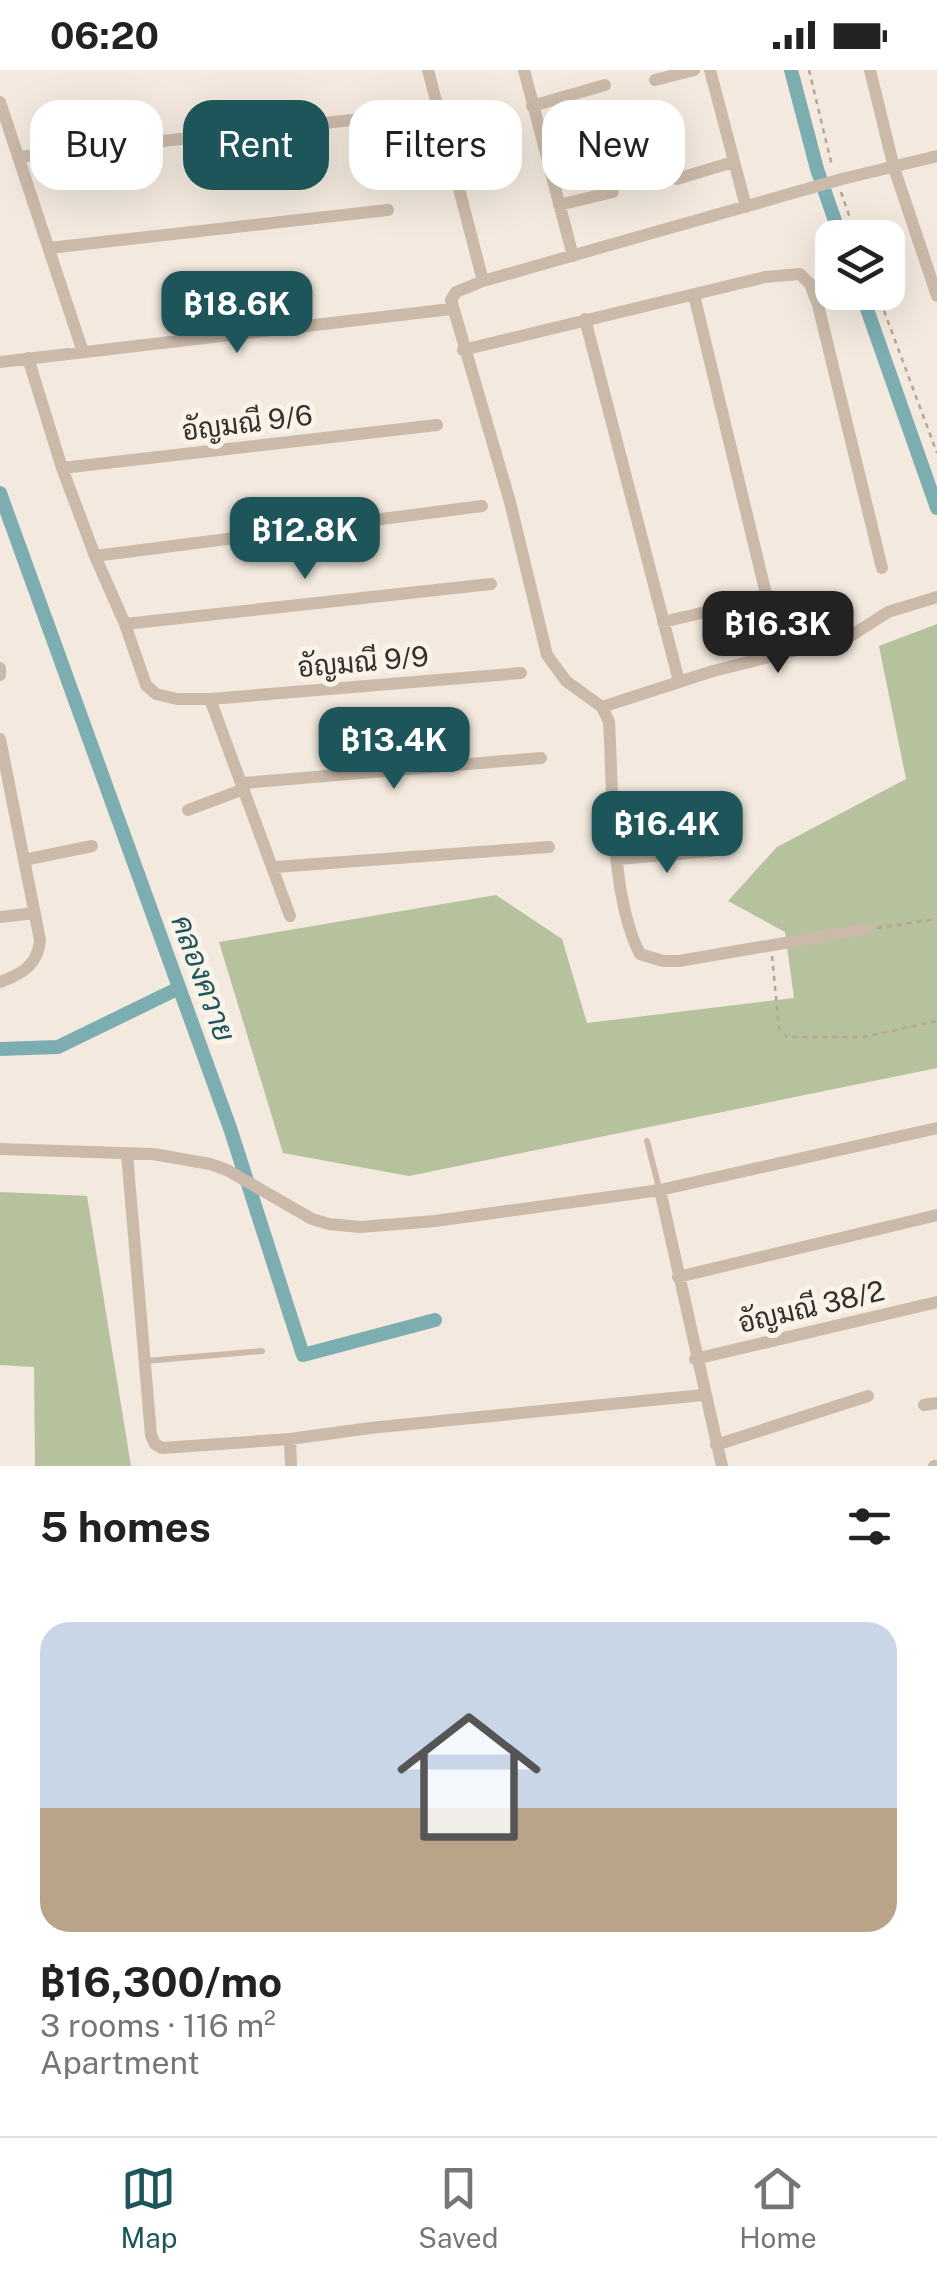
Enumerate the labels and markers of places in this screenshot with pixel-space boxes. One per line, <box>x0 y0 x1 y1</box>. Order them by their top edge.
pin: ฿18.6K <box>156 271 318 356</box>
pin: ฿12.8K <box>224 497 386 582</box>
pin: ฿16.3K <box>697 591 859 676</box>
pin: ฿13.4K <box>313 707 475 792</box>
pin: ฿16.4K <box>586 791 748 876</box>

